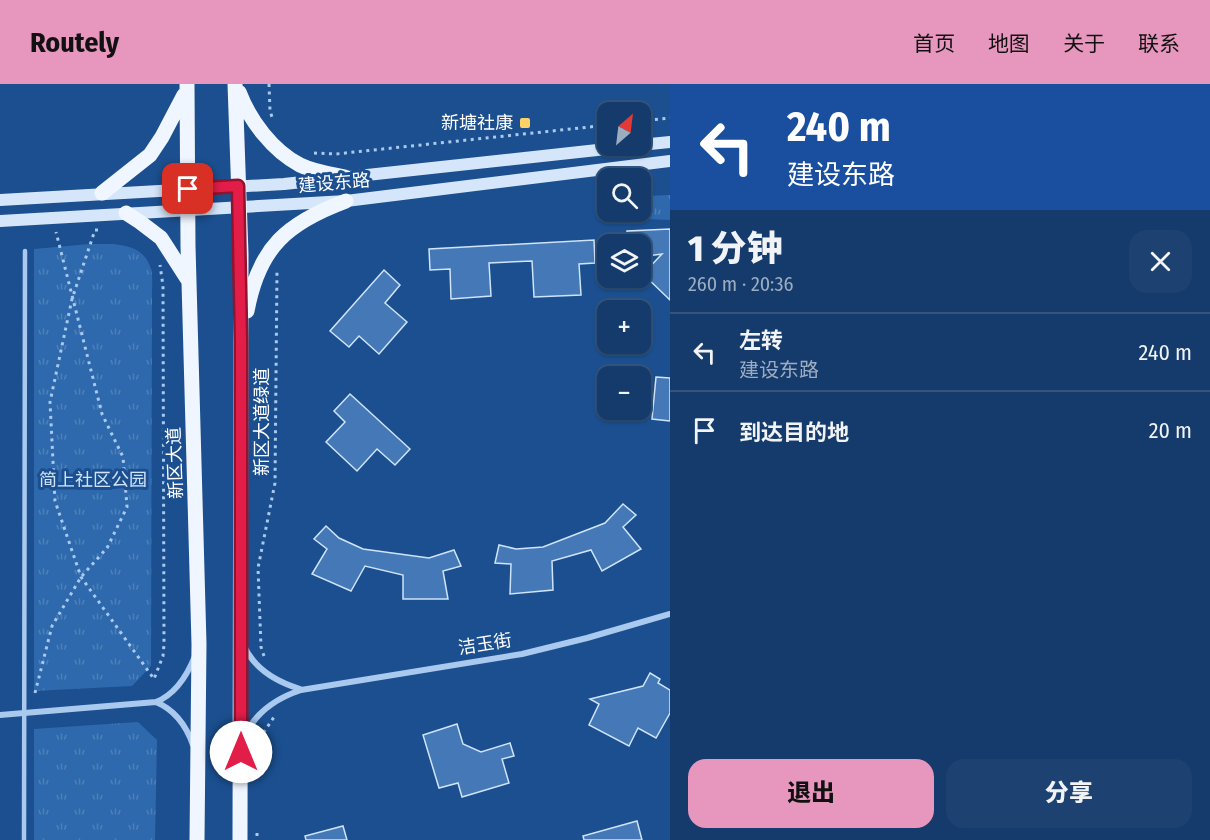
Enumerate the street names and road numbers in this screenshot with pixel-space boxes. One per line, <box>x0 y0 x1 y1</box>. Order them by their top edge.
street label: 建设东路 <box>297 169 371 197</box>
street label: 新区大道绿道 <box>251 368 273 476</box>
street label: 新区大道 <box>163 427 187 499</box>
street label: 洁玉街 <box>457 629 513 659</box>

